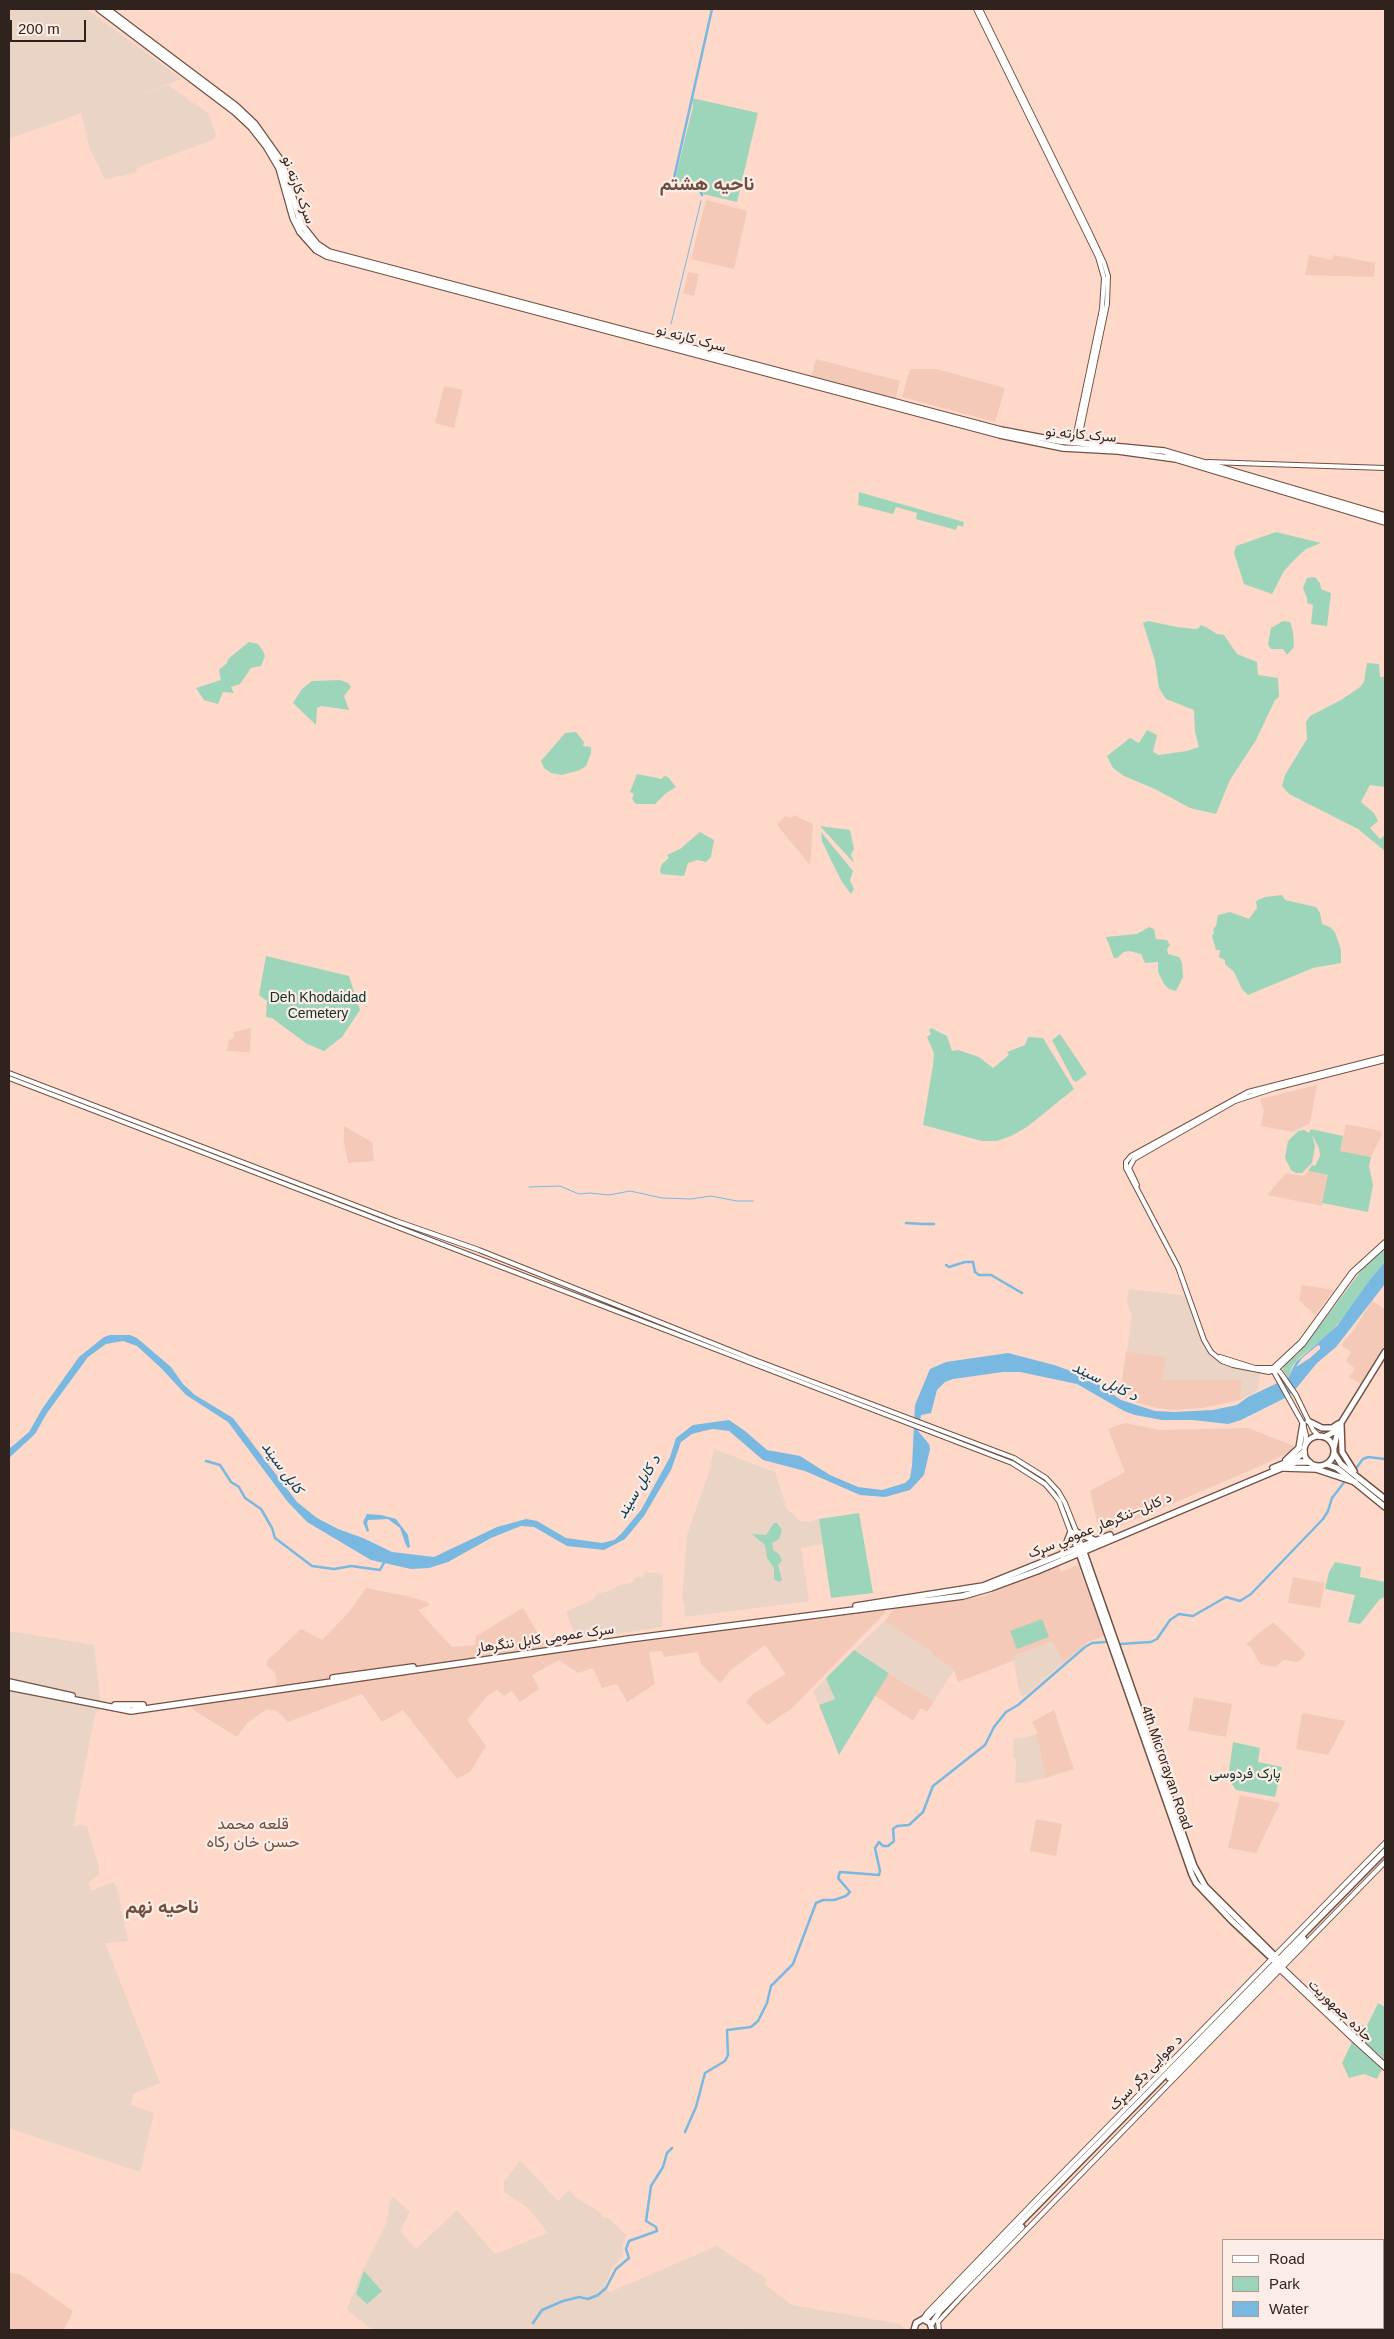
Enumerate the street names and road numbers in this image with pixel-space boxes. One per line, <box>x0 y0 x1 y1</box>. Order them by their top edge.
street label: سرک کارته نو <box>278 154 318 226</box>
street label: سرک کارته نو <box>655 322 727 356</box>
street label: سرک کارته نو <box>1045 424 1117 446</box>
street label: د کابل–ننګرهار عمومي سړک <box>1026 1489 1174 1563</box>
street label: سرک عمومی کابل ننگرهار <box>475 1621 615 1657</box>
street label: 4th Microrayan Road <box>1137 1704 1195 1832</box>
street label: جاده جمهوریت <box>1304 1976 1376 2046</box>
street label: د هوایی ډګر سړک <box>1106 2032 1186 2114</box>

